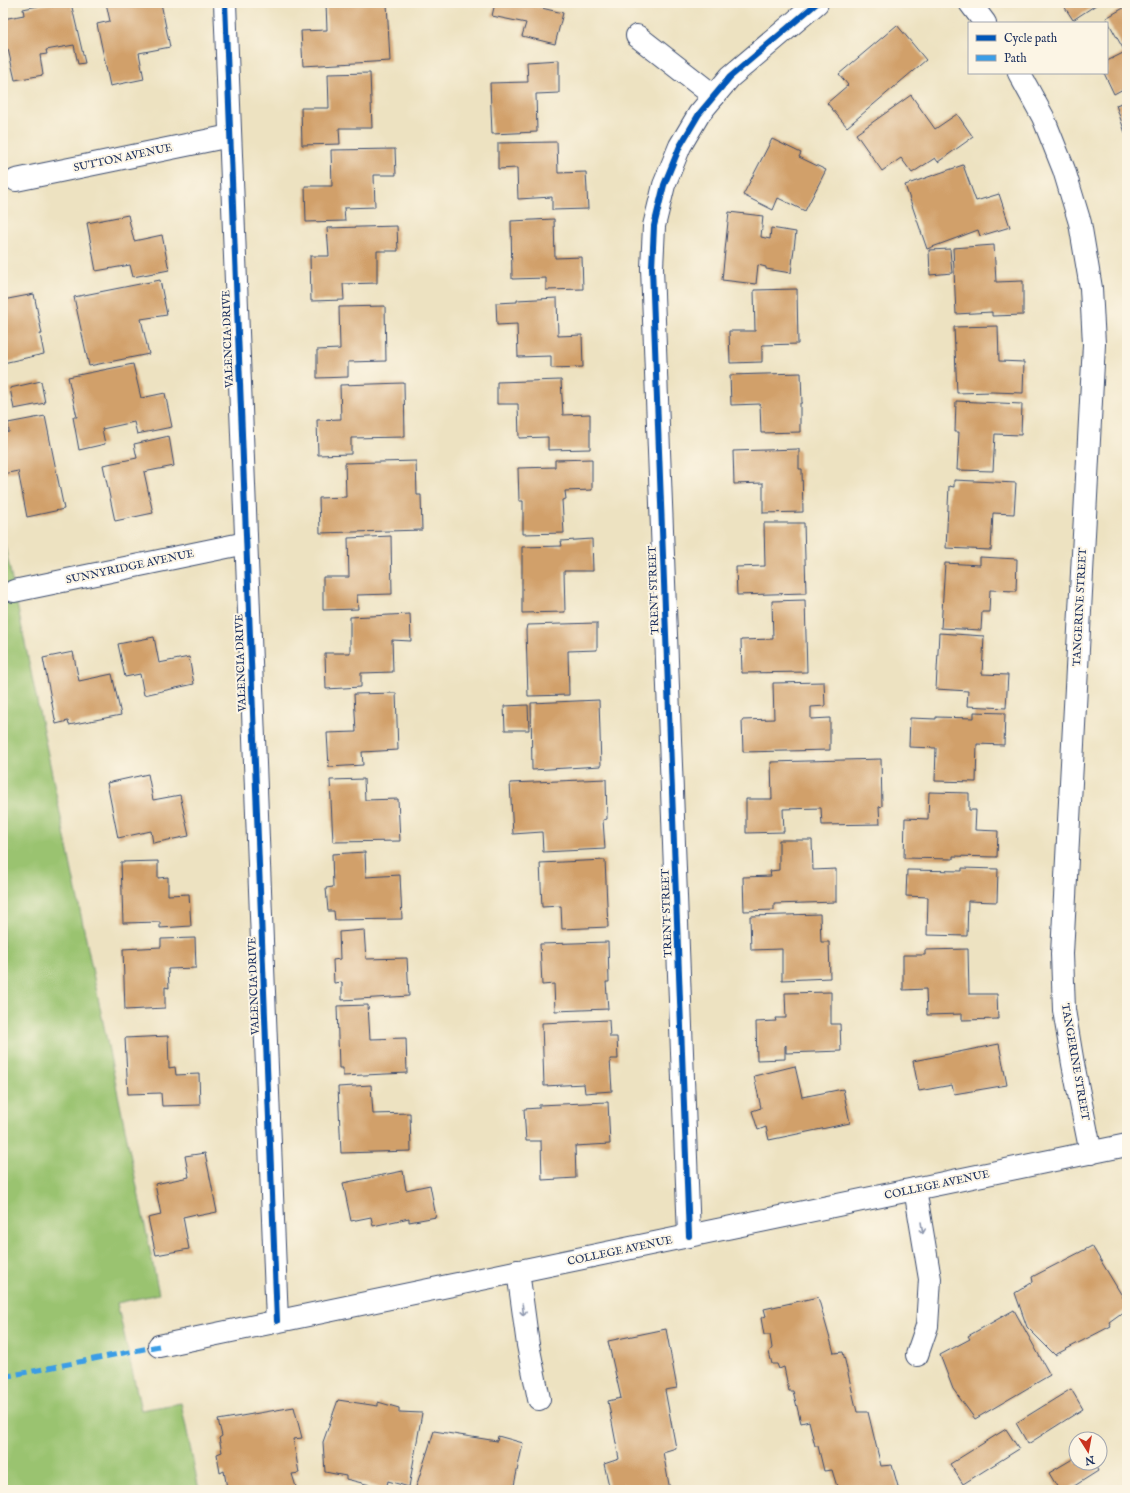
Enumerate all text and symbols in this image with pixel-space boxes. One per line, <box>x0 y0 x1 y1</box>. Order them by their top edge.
legend <box>968 22 1108 74</box>
text: Cycle path <box>1004 31 1058 47</box>
text: Path <box>1004 51 1027 66</box>
street label: SUTTON AVENUE <box>72 141 174 175</box>
street label: VALENCIA DRIVE <box>219 289 237 389</box>
street label: TRENT STREET <box>645 545 663 635</box>
street label: SUNNYRIDGE AVENUE <box>65 547 196 587</box>
street label: TANGERINE STREET <box>1070 547 1090 667</box>
street label: VALENCIA DRIVE <box>232 613 250 713</box>
street label: TRENT STREET <box>658 868 676 958</box>
street label: VALENCIA DRIVE <box>245 936 263 1036</box>
street label: TANGERINE STREET <box>1058 1002 1092 1122</box>
street label: COLLEGE AVENUE <box>883 1167 991 1203</box>
one-way arrow <box>918 1221 926 1234</box>
street label: COLLEGE AVENUE <box>566 1233 674 1269</box>
one-way arrow <box>519 1303 527 1316</box>
north arrow <box>1068 1431 1108 1471</box>
text: N <box>1083 1452 1097 1468</box>

